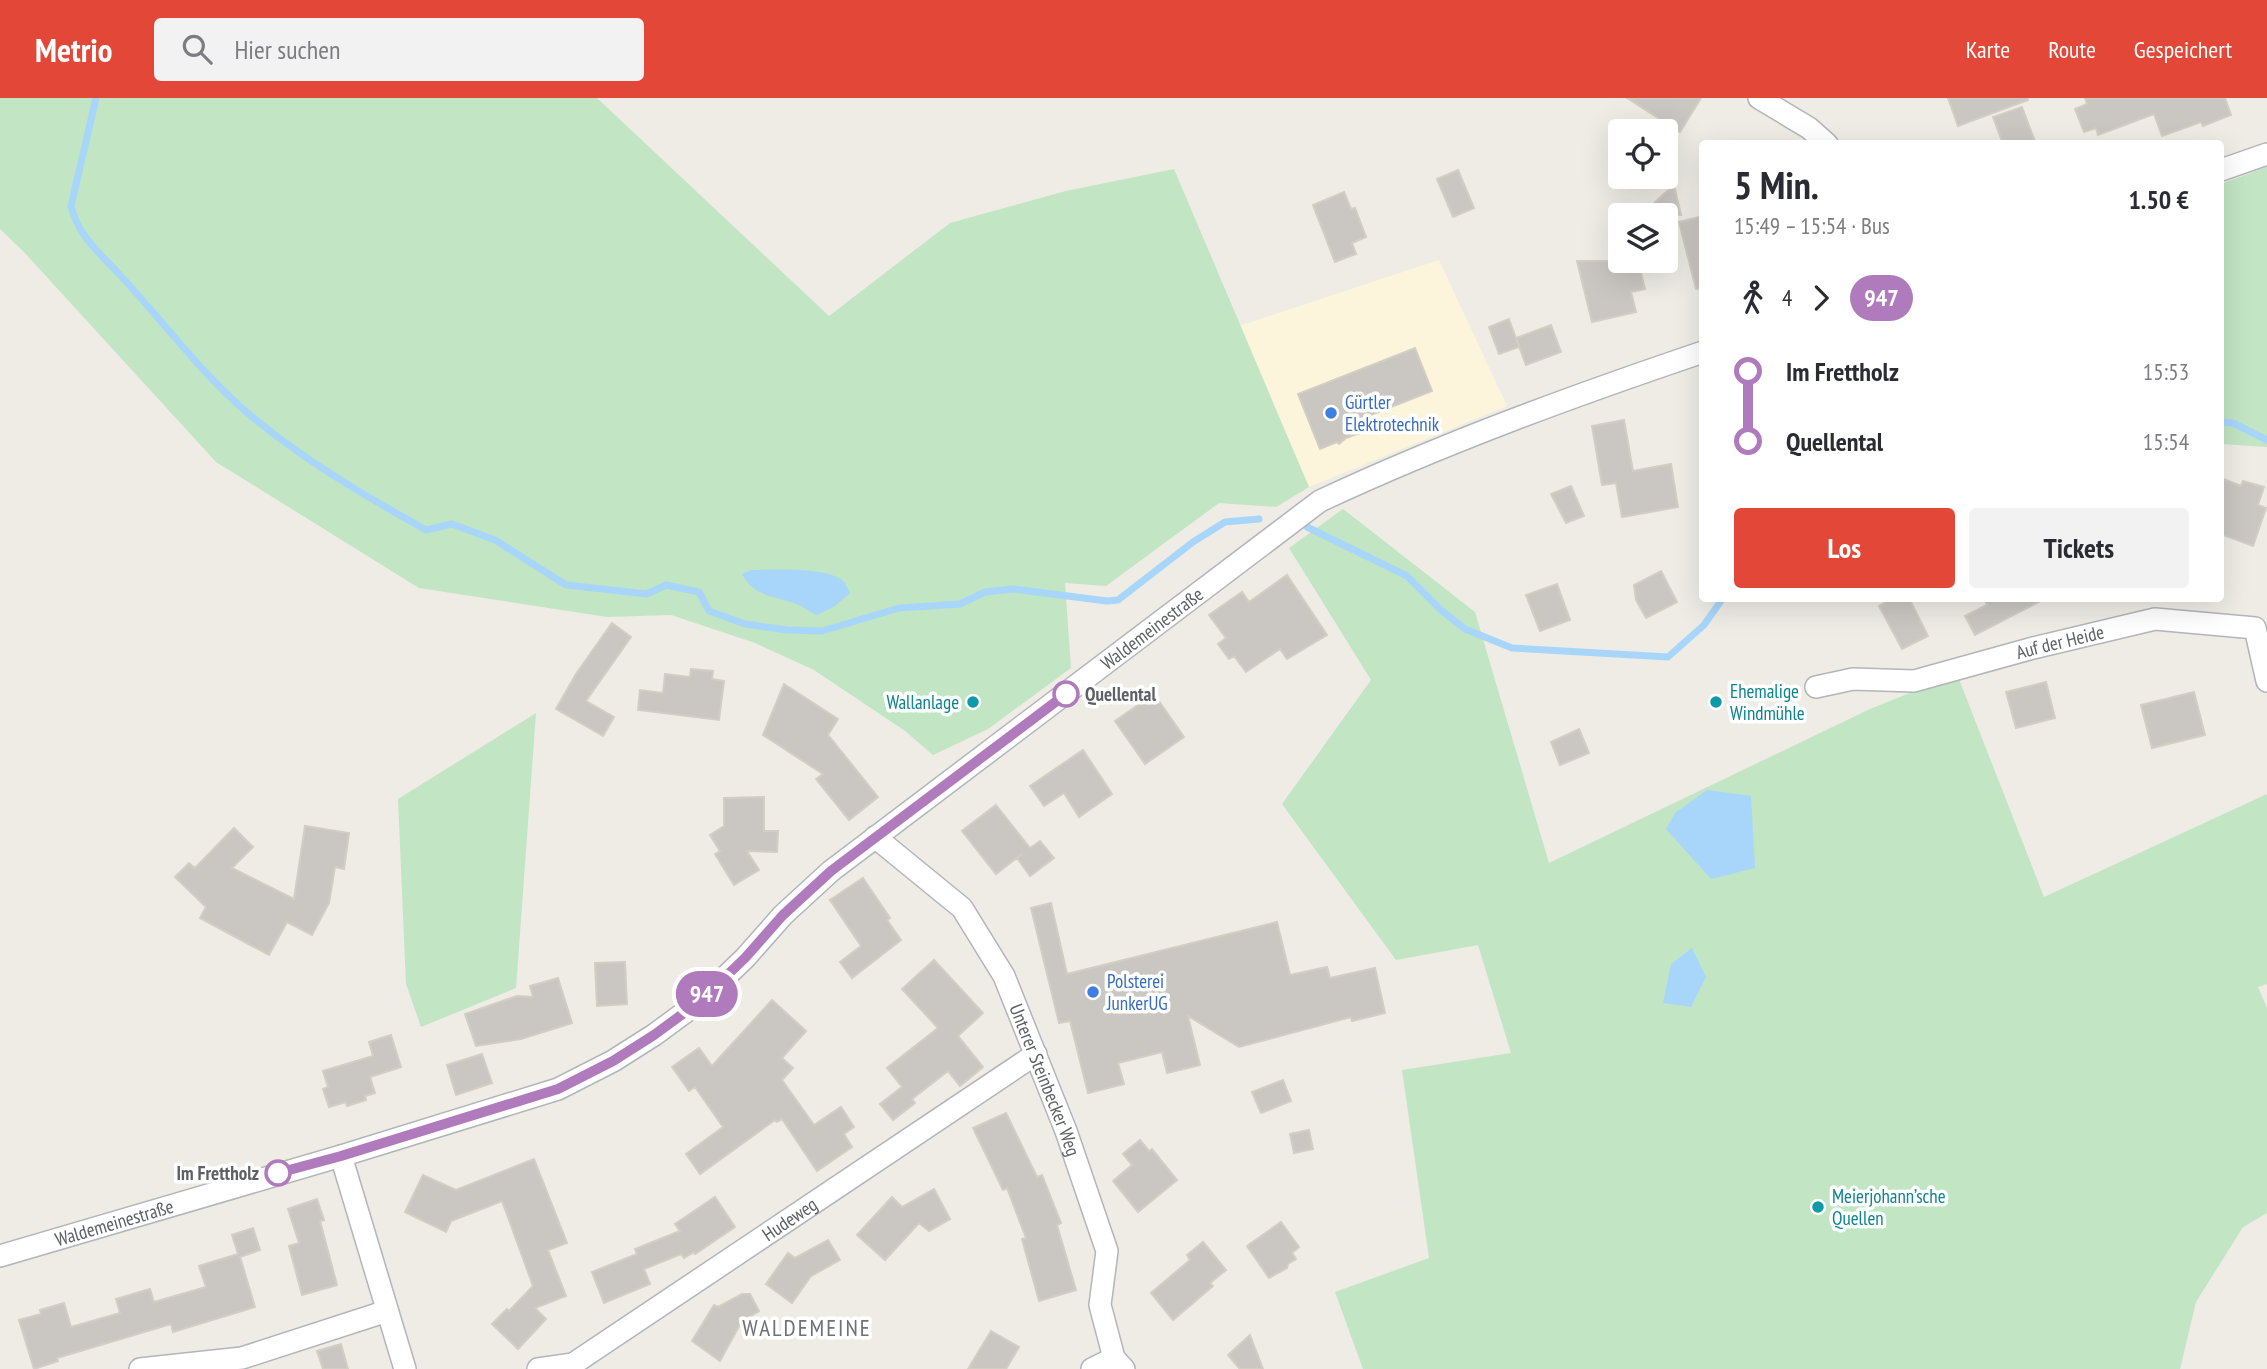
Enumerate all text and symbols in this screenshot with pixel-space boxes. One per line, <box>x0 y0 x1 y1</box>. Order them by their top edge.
search box <box>154 18 644 81</box>
text: Metrio <box>35 28 112 71</box>
icon: search <box>178 30 216 68</box>
text: Hier suchen <box>234 33 340 66</box>
text: Karte <box>1966 34 2010 65</box>
text: Route <box>2048 34 2096 65</box>
text: Gespeichert <box>2134 34 2232 65</box>
map controls <box>1608 119 1678 273</box>
button: locate <box>1608 119 1678 189</box>
text: 5 Min. <box>1734 160 1819 209</box>
text: 1.50 € <box>2128 183 2189 216</box>
button: layers <box>1608 203 1678 273</box>
text: 15:49 – 15:54 · Bus <box>1734 211 1890 240</box>
icon: walk <box>1734 279 1772 317</box>
icon: forward <box>1802 279 1840 317</box>
text: 947 <box>1864 282 1899 313</box>
text: 4 <box>1782 283 1792 312</box>
text: Im Frettholz <box>1786 355 1899 388</box>
text: 15:53 <box>2143 357 2189 386</box>
place label: Gürtler Elektrotechnik <box>1345 390 1440 436</box>
marker: Gürtler Elektrotechnik <box>1323 405 1339 421</box>
text: Quellental <box>1786 425 1883 458</box>
text: 15:54 <box>2143 427 2189 456</box>
button: Los <box>1734 508 1955 588</box>
button: Tickets <box>1969 508 2189 588</box>
street label: Waldemeinestraße <box>1096 582 1208 675</box>
street label: Auf der Heide <box>2013 620 2106 664</box>
place label: Ehemalige Windmühle <box>1730 679 1805 725</box>
marker: Quellental <box>1053 681 1079 707</box>
place label: Quellental <box>1085 682 1156 706</box>
place label: Wallanlage <box>886 690 959 714</box>
marker: Wallanlage <box>965 694 981 710</box>
marker: Ehemalige Windmühle <box>1708 694 1724 710</box>
place label: Polsterei JunkerUG <box>1106 969 1168 1015</box>
line badge: 947 <box>667 971 747 1017</box>
text: 947 <box>690 978 724 1009</box>
marker: Polsterei JunkerUG <box>1085 984 1101 1000</box>
street label: Unterer Steinbecker Weg <box>1004 1000 1086 1159</box>
marker: Im Frettholz <box>265 1160 291 1186</box>
place label: Im Frettholz <box>177 1161 259 1185</box>
place label: Meierjohann’sche Quellen <box>1832 1184 1946 1230</box>
street label: Hudeweg <box>757 1192 822 1246</box>
street label: Waldemeinestraße <box>52 1194 176 1251</box>
marker: Meierjohann’sche Quellen <box>1810 1199 1826 1215</box>
district label: WALDEMEINE <box>742 1313 872 1342</box>

